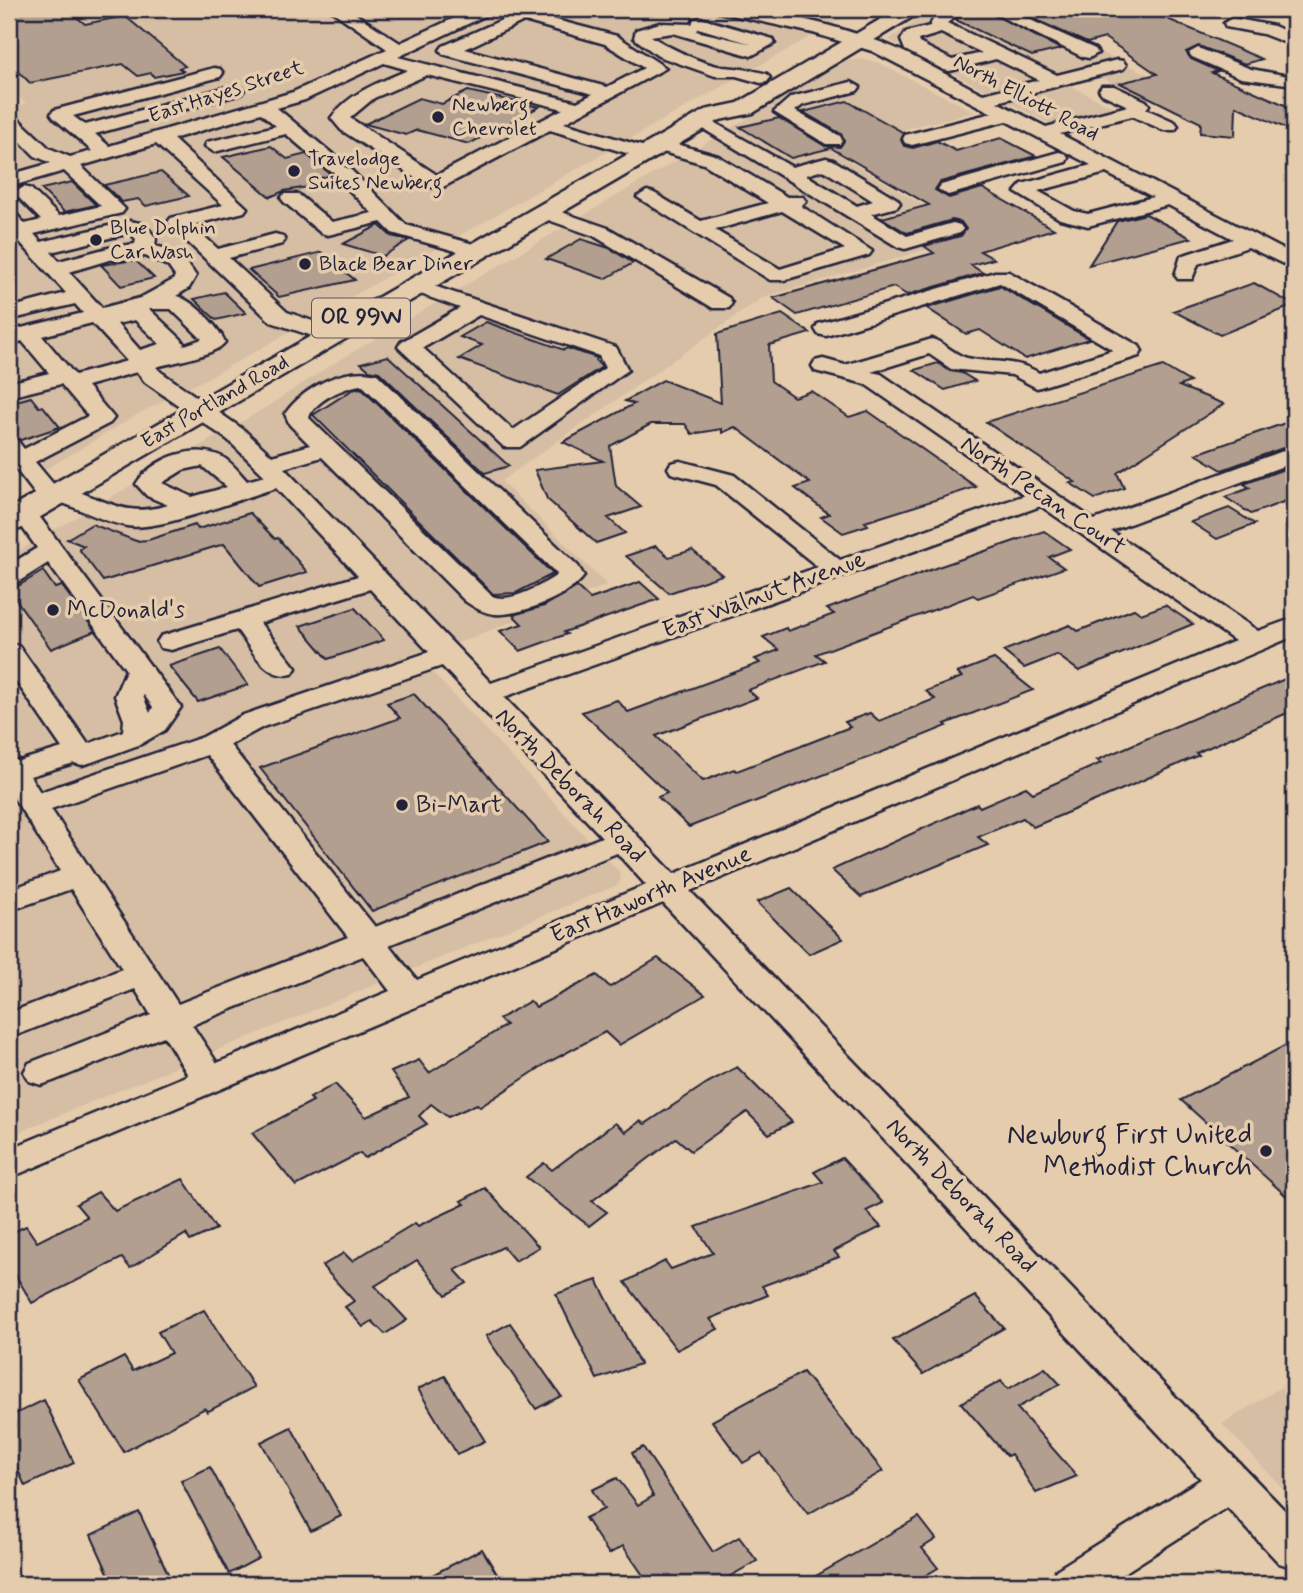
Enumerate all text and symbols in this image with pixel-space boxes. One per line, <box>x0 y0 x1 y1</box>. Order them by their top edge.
street label: North Elliott Road <box>948 48 1104 148</box>
street label: East Hayes Street <box>145 54 308 130</box>
place label: Newberg Chevrolet <box>452 91 537 143</box>
marker: Newberg Chevrolet <box>430 109 446 125</box>
place label: Travelodge Suites Newberg <box>308 145 442 199</box>
marker: Travelodge Suites Newberg <box>286 163 302 179</box>
place label: Blue Dolphin Car Wash <box>110 214 216 266</box>
marker: Blue Dolphin Car Wash <box>88 232 104 248</box>
place label: Black Bear Diner <box>319 250 473 278</box>
marker: Black Bear Diner <box>297 256 313 272</box>
road number: OR 99W <box>312 298 410 338</box>
street label: East Portland Road <box>136 348 294 456</box>
street label: North Pecan Court <box>954 429 1132 563</box>
street label: East Walnut Avenue <box>658 544 870 646</box>
place label: McDonald's <box>67 595 185 626</box>
marker: McDonald's <box>45 602 61 618</box>
street label: North Deborah Road <box>488 702 652 870</box>
place label: Bi-Mart <box>416 790 502 821</box>
marker: Bi-Mart <box>394 797 410 813</box>
street label: East Haworth Avenue <box>546 839 756 951</box>
street label: North Deborah Road <box>879 1112 1043 1280</box>
place label: Newburg First United Methodist Church <box>1007 1117 1252 1186</box>
marker: Newburg First United Methodist Church <box>1258 1143 1274 1159</box>

